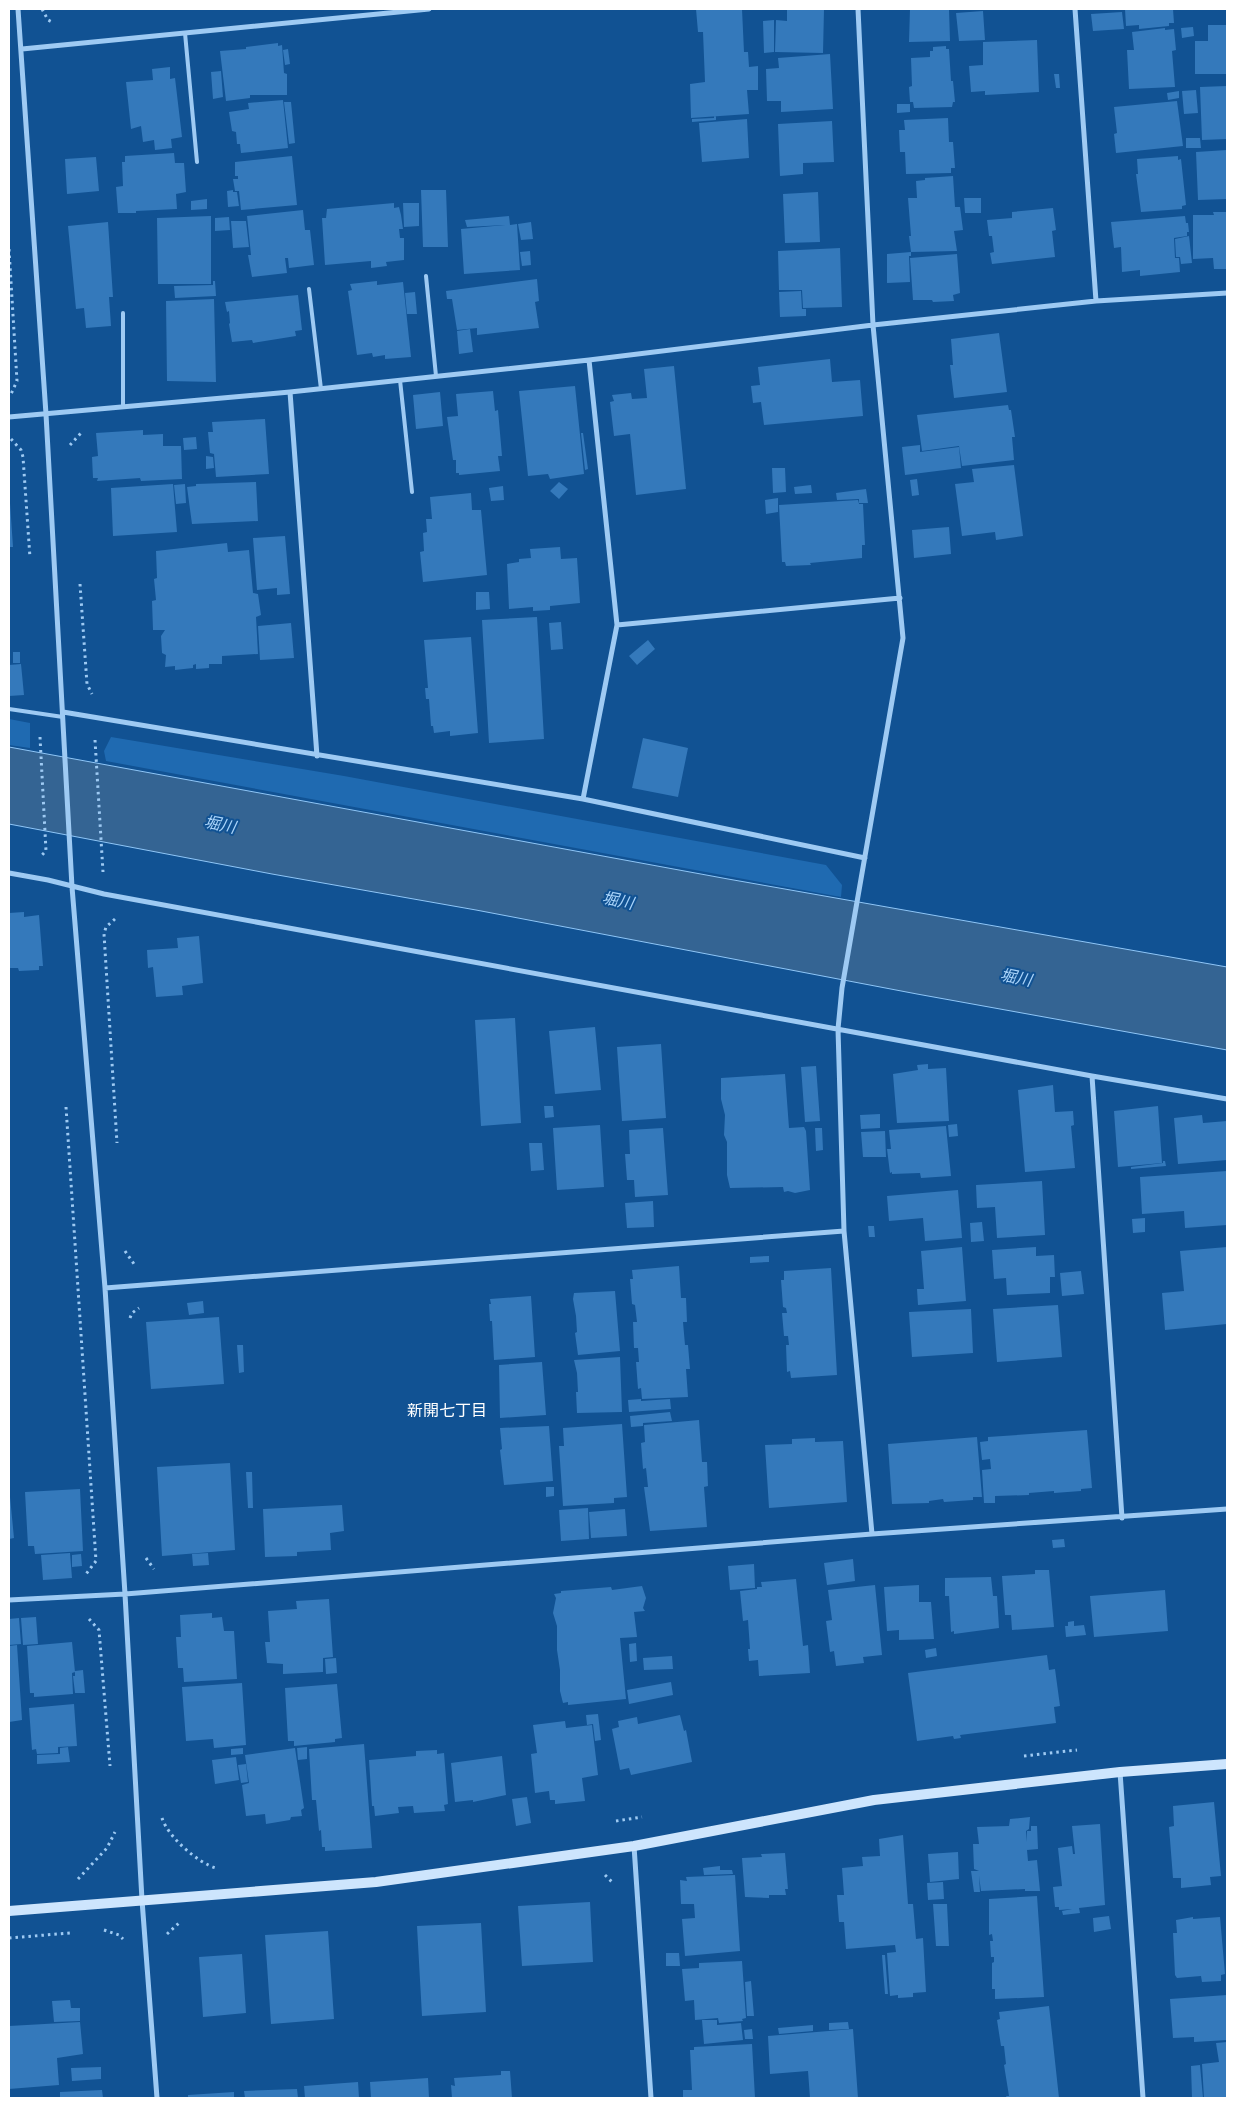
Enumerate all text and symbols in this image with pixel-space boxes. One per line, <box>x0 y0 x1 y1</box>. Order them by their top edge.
water label: 堀川 <box>202 811 240 837</box>
water label: 堀川 <box>600 887 638 913</box>
water label: 堀川 <box>998 964 1036 990</box>
district label: 新開七丁目 <box>407 1400 487 1420</box>

